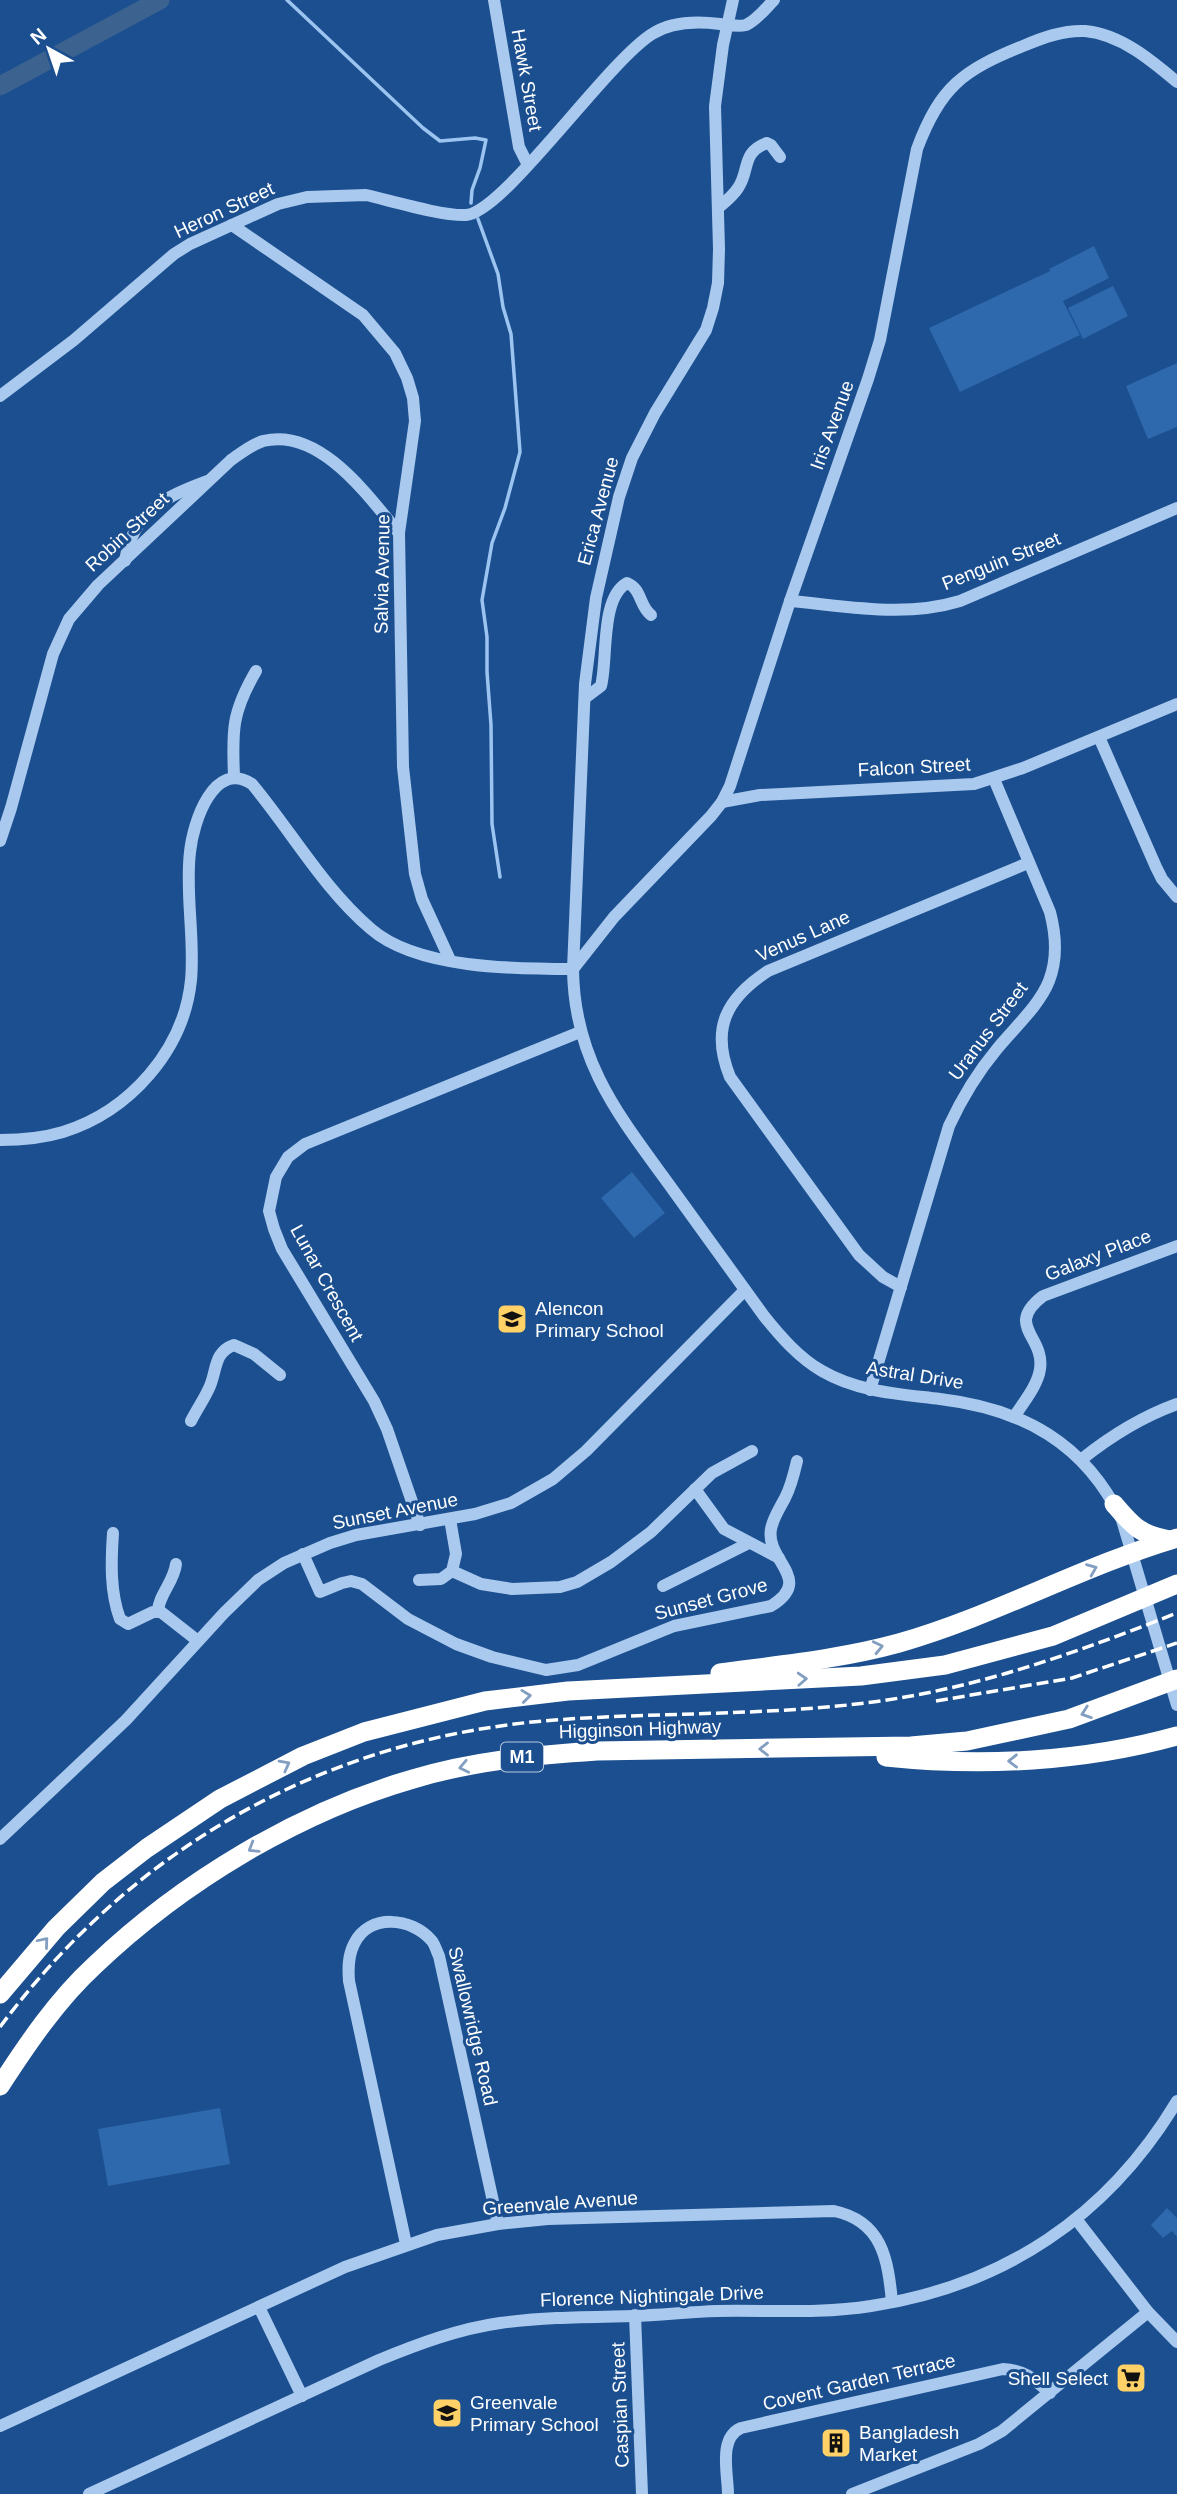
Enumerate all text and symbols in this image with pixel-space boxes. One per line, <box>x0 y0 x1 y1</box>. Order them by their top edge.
north arrow <box>14 14 84 84</box>
text: N <box>26 24 50 49</box>
street label: Hawk Street <box>508 27 546 133</box>
street label: Heron Street <box>171 177 278 242</box>
street label: Iris Avenue <box>806 377 858 473</box>
street label: Erica Avenue <box>573 454 623 568</box>
street label: Robin Street <box>81 488 173 576</box>
street label: Salvia Avenue <box>370 514 394 634</box>
street label: Penguin Street <box>939 527 1064 594</box>
street label: Falcon Street <box>857 754 972 780</box>
street label: Venus Lane <box>753 906 853 966</box>
street label: Uranus Street <box>944 977 1032 1084</box>
street label: Lunar Crescent <box>286 1221 368 1346</box>
street label: Galaxy Place <box>1042 1225 1154 1285</box>
place label: Alencon Primary School <box>535 1298 664 1341</box>
school or university icon: Alencon Primary School <box>495 1302 529 1336</box>
street label: Astral Drive <box>865 1357 965 1393</box>
street label: Sunset Avenue <box>330 1489 460 1533</box>
one-way arrow <box>1085 1564 1097 1578</box>
street label: Sunset Grove <box>652 1574 770 1624</box>
one-way arrow <box>872 1641 884 1656</box>
one-way arrow <box>797 1672 808 1687</box>
one-way arrow <box>521 1689 532 1704</box>
one-way arrow <box>1080 1705 1092 1719</box>
street label: Higginson Highway <box>558 1716 722 1742</box>
one-way arrow <box>758 1741 769 1757</box>
road number: M1 <box>501 1742 543 1772</box>
one-way arrow <box>1007 1753 1018 1768</box>
one-way arrow <box>458 1759 470 1774</box>
one-way arrow <box>278 1760 291 1773</box>
one-way arrow <box>247 1840 260 1853</box>
one-way arrow <box>36 1937 48 1950</box>
street label: Swallowridge Road <box>444 1944 502 2108</box>
street label: Greenvale Avenue <box>481 2187 639 2219</box>
street label: Florence Nightingale Drive <box>540 2282 764 2310</box>
street label: Caspian Street <box>607 2341 633 2468</box>
street label: Covent Garden Terrace <box>761 2350 957 2414</box>
supermarket icon: Shell Select <box>1114 2361 1148 2395</box>
place label: Shell Select <box>1008 2368 1109 2389</box>
place label: Greenvale Primary School <box>470 2392 599 2435</box>
school or university icon: Greenvale Primary School <box>430 2396 464 2430</box>
place label: Bangladesh Market <box>859 2422 959 2465</box>
building icon: Bangladesh Market <box>819 2426 853 2460</box>

